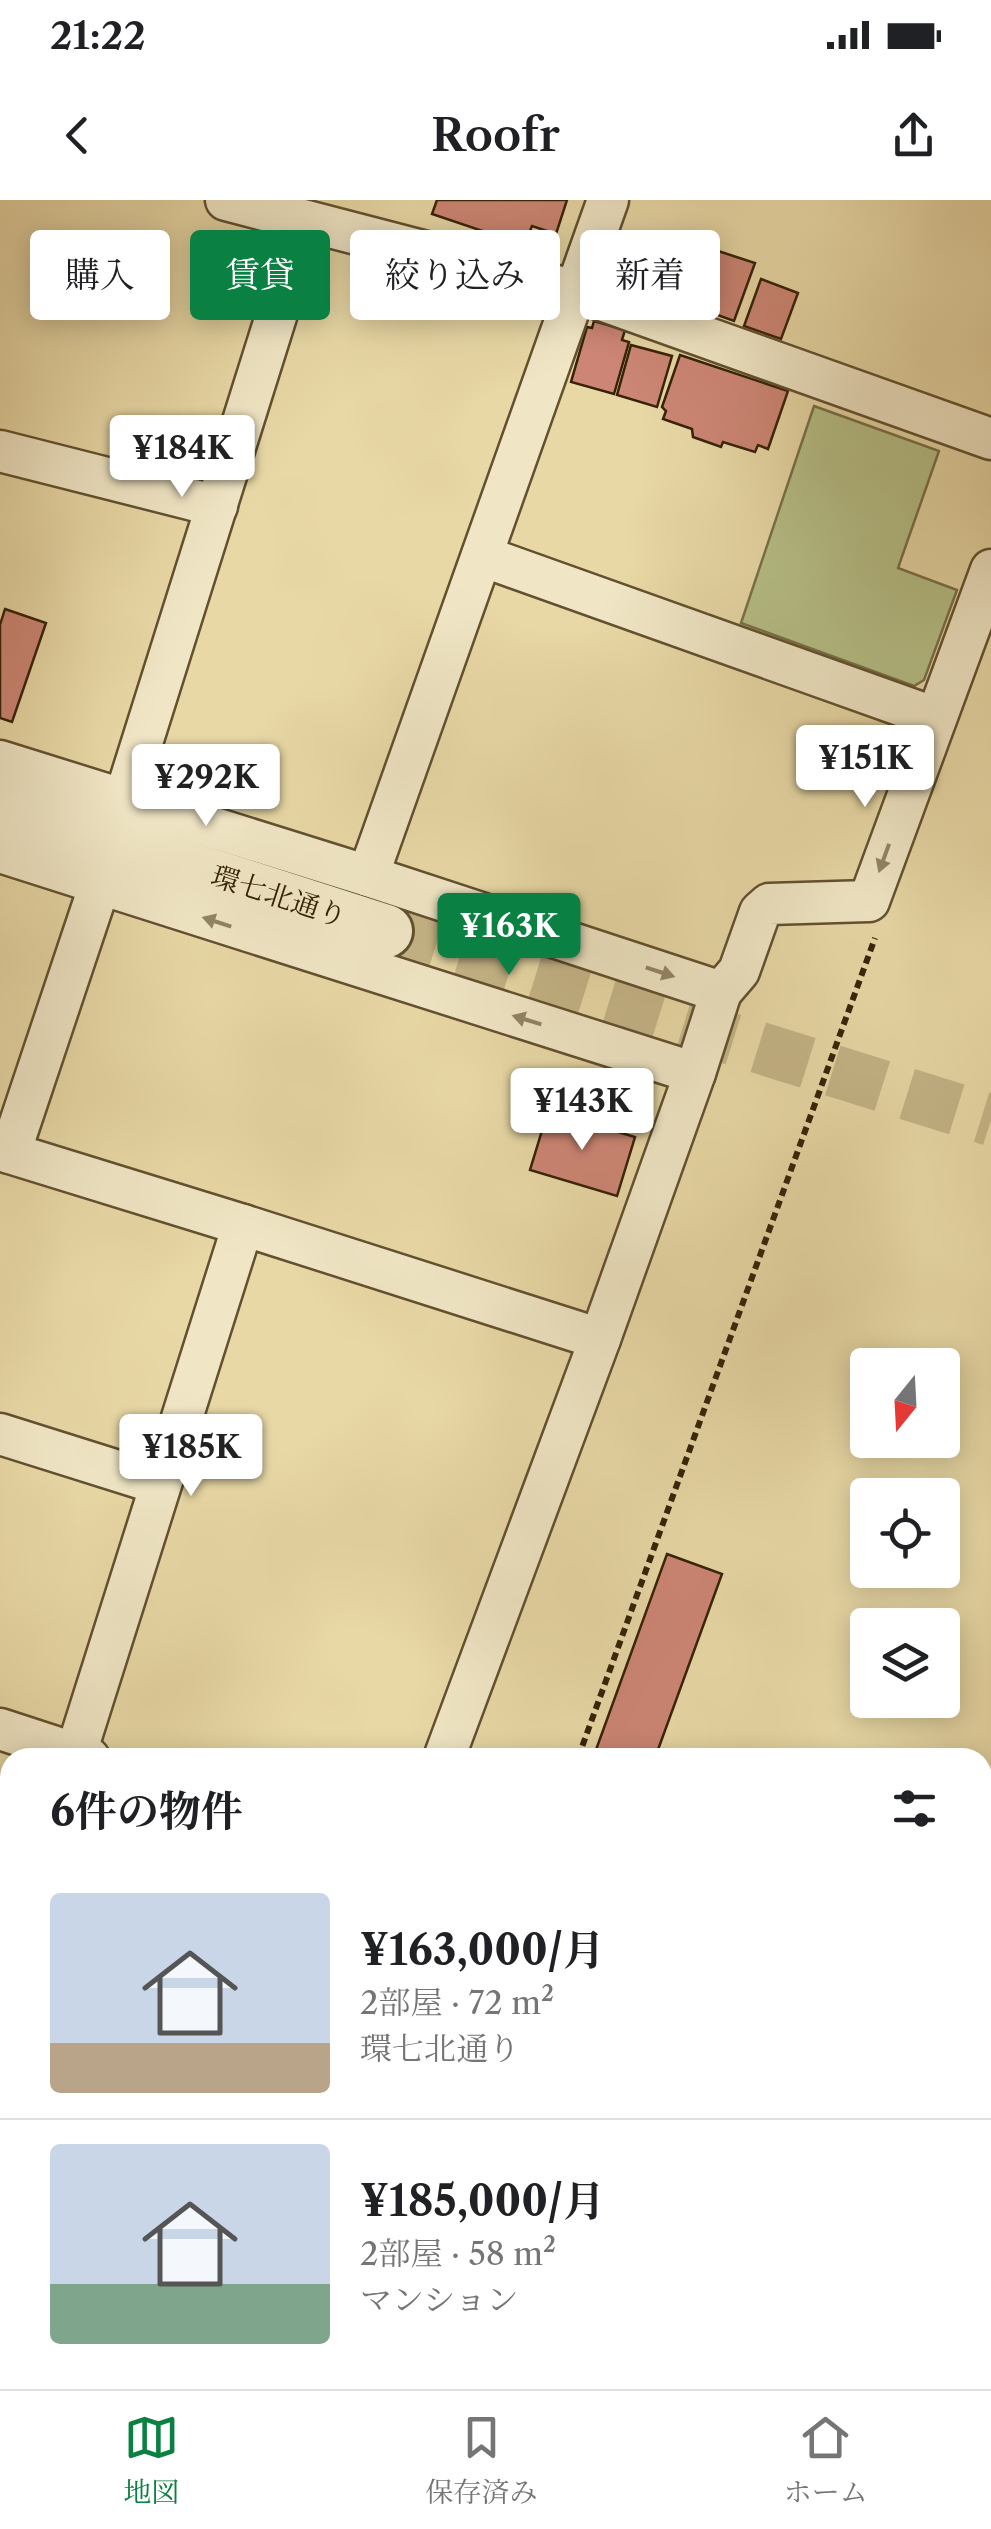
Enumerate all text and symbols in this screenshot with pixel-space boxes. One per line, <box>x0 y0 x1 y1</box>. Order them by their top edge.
text: 21:22 <box>50 12 146 59</box>
text: Roofr <box>431 107 560 163</box>
icon: back <box>50 108 105 163</box>
icon: share <box>886 108 941 163</box>
chip: 購入 <box>30 230 170 320</box>
chip: 賃貸 <box>190 230 330 320</box>
chip: 絞り込み <box>350 230 560 320</box>
chip: 新着 <box>580 230 720 320</box>
pin: ¥184K <box>112 415 252 500</box>
text: ¥184K <box>132 428 232 467</box>
pin: ¥151K <box>795 725 935 810</box>
text: ¥151K <box>818 738 912 777</box>
pin: ¥292K <box>136 744 276 829</box>
text: ¥292K <box>154 757 258 796</box>
one-way arrow <box>876 844 892 874</box>
street label: 環七北通り <box>207 858 351 934</box>
pin: ¥163K <box>439 893 579 978</box>
text: ¥163K <box>459 906 559 945</box>
one-way arrow <box>202 913 232 928</box>
one-way arrow <box>646 966 676 981</box>
one-way arrow <box>511 1012 541 1027</box>
pin: ¥143K <box>512 1068 652 1153</box>
text: ¥143K <box>533 1081 631 1120</box>
north arrow <box>850 1348 960 1458</box>
map controls <box>850 1348 960 1718</box>
pin: ¥185K <box>121 1414 261 1499</box>
text: ¥185K <box>141 1427 241 1466</box>
button: locate <box>850 1478 960 1588</box>
button: layers <box>850 1608 960 1718</box>
icon: filters <box>887 1781 942 1836</box>
text: 6件の物件 <box>50 1785 243 1837</box>
text: ¥163,000/月 <box>360 1924 605 1976</box>
icon: home <box>130 1933 250 2053</box>
text: 2部屋 · 72 m² <box>360 1983 554 2022</box>
text: 環七北通り <box>360 2029 520 2068</box>
text: ¥185,000/月 <box>360 2175 605 2227</box>
icon: home <box>130 2184 250 2304</box>
text: 2部屋 · 58 m² <box>360 2234 556 2273</box>
text: マンション <box>360 2280 519 2319</box>
tab: 地図 <box>123 2410 179 2510</box>
tab: 保存済み <box>425 2410 538 2510</box>
tab: ホーム <box>784 2410 868 2510</box>

